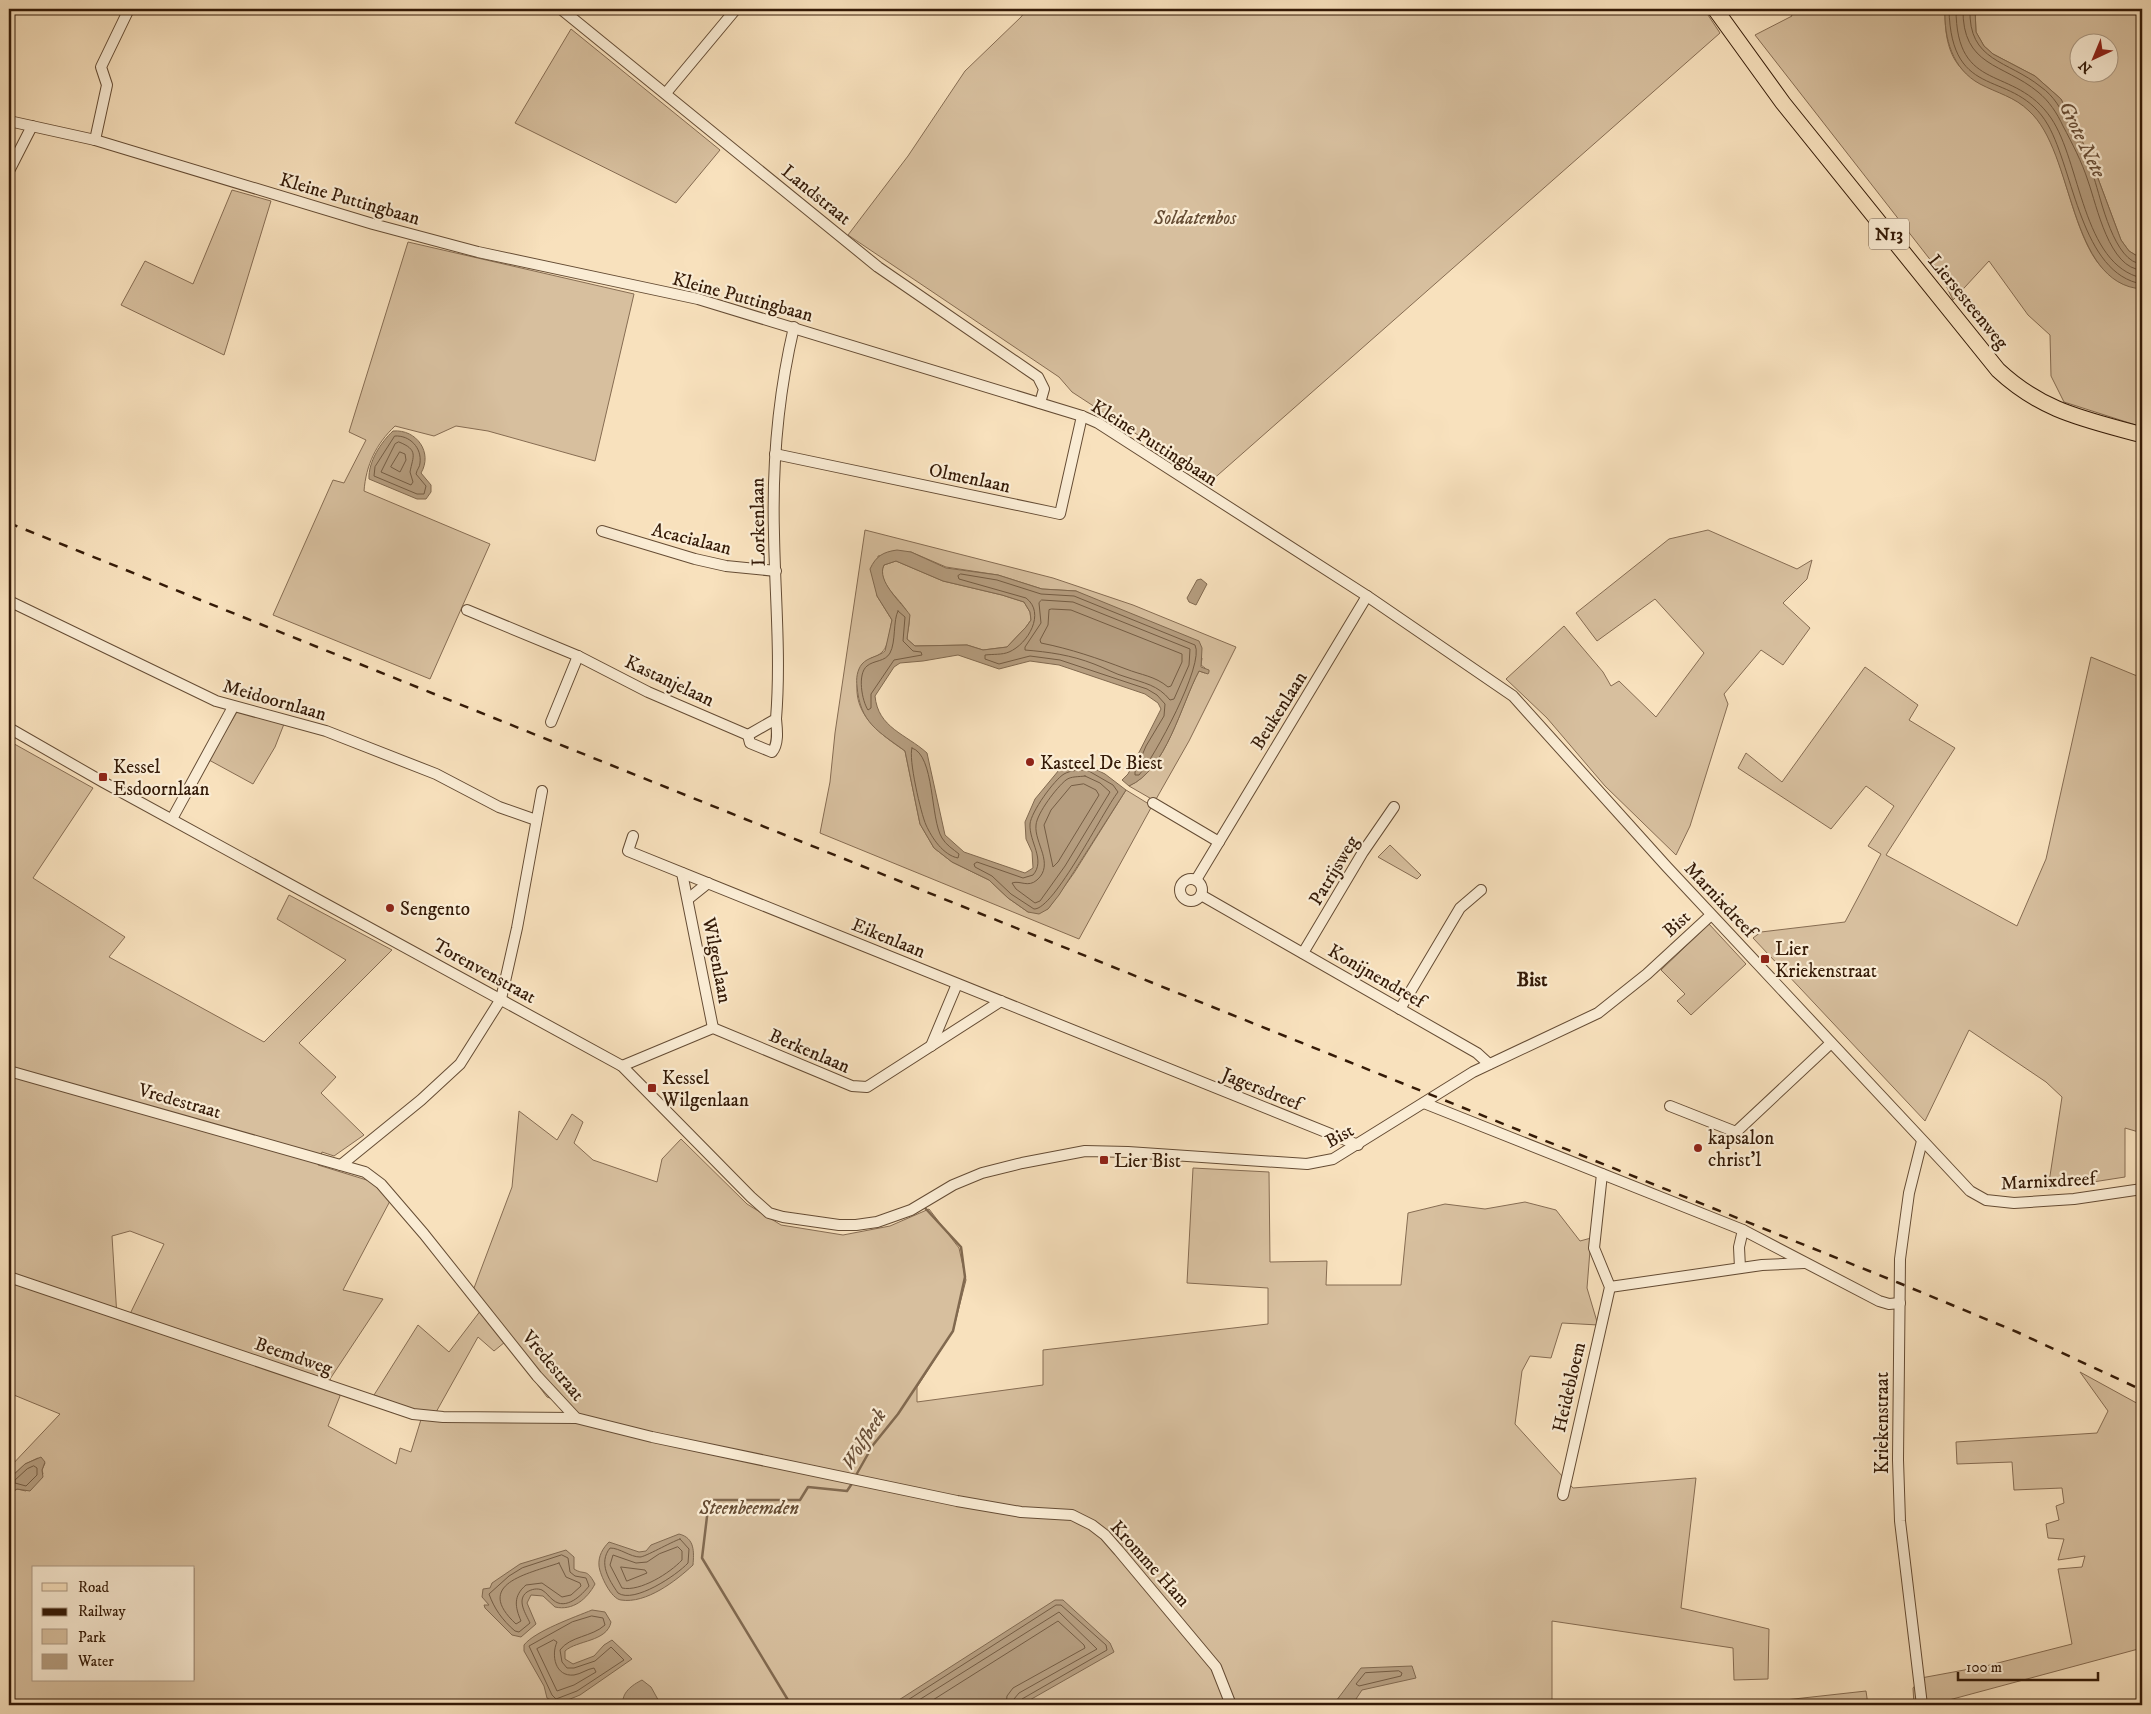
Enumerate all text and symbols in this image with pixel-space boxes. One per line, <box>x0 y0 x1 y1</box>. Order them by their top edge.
north arrow <box>2068 32 2118 82</box>
text: N <box>2075 56 2096 77</box>
water label: Grote Nete <box>2052 97 2111 183</box>
street label: Landstraat <box>777 160 855 230</box>
street label: Kleine Puttingbaan <box>277 168 423 230</box>
park label: Soldatenbos <box>1153 207 1237 230</box>
road number: N13 <box>1869 218 1909 250</box>
street label: Liersesteenweg <box>1923 250 2013 354</box>
street label: Kleine Puttingbaan <box>670 268 816 327</box>
street label: Kleine Puttingbaan <box>1087 395 1222 491</box>
street label: Olmenlaan <box>927 459 1013 498</box>
street label: Lorkenlaan <box>746 477 771 567</box>
street label: Acacialaan <box>649 518 734 560</box>
street label: Kastanjelaan <box>621 651 718 712</box>
street label: Beukenlaan <box>1246 667 1312 754</box>
street label: Meidoornlaan <box>220 675 329 726</box>
place label: Kasteel De Biest <box>1040 752 1163 775</box>
place label: Kessel Esdoornlaan <box>113 756 210 801</box>
marker: Kasteel De Biest <box>1024 756 1036 768</box>
marker: Kessel Esdoornlaan <box>97 771 109 783</box>
street label: Patrijsweg <box>1305 831 1364 910</box>
street label: Marnixdreef <box>1679 857 1763 945</box>
place label: Sengento <box>400 898 470 921</box>
marker: Sengento <box>384 902 396 914</box>
street label: Bist <box>1658 906 1696 942</box>
street label: Eikenlaan <box>848 913 929 964</box>
street label: Wilgenlaan <box>697 915 736 1005</box>
street label: Torenvenstraat <box>429 934 540 1009</box>
place label: Lier Kriekenstraat <box>1775 938 1877 983</box>
street label: Konijnendreef <box>1324 939 1431 1015</box>
marker: Lier Kriekenstraat <box>1759 953 1771 965</box>
district label: Bist <box>1517 968 1548 993</box>
street label: Berkenlaan <box>765 1024 853 1079</box>
street label: Jagersdreef <box>1216 1062 1307 1117</box>
place label: Kessel Wilgenlaan <box>661 1067 749 1112</box>
street label: Vredestraat <box>135 1078 224 1124</box>
marker: Kessel Wilgenlaan <box>646 1082 658 1094</box>
street label: Bist <box>1321 1119 1358 1153</box>
place label: kapsalon christ'l <box>1708 1127 1774 1172</box>
marker: kapsalon christ'l <box>1692 1142 1704 1154</box>
place label: Lier Bist <box>1114 1150 1181 1173</box>
marker: Lier Bist <box>1098 1154 1110 1166</box>
street label: Marnixdreef <box>2000 1167 2099 1195</box>
street label: Vredestraat <box>516 1325 589 1406</box>
street label: Beemdweg <box>252 1332 336 1381</box>
street label: Heidebloem <box>1548 1340 1591 1435</box>
street label: Kriekenstraat <box>1871 1372 1894 1474</box>
water label: Wolfbeek <box>836 1404 893 1475</box>
park label: Steenbeemden <box>698 1497 799 1520</box>
street label: Kromme Ham <box>1105 1516 1195 1612</box>
legend <box>32 1566 195 1682</box>
text: Road <box>78 1578 110 1597</box>
text: Railway <box>78 1602 126 1621</box>
text: Park <box>78 1628 107 1647</box>
scale bar <box>1958 1649 2098 1681</box>
text: Water <box>77 1652 114 1671</box>
text: 100 m <box>1966 1658 2002 1677</box>

